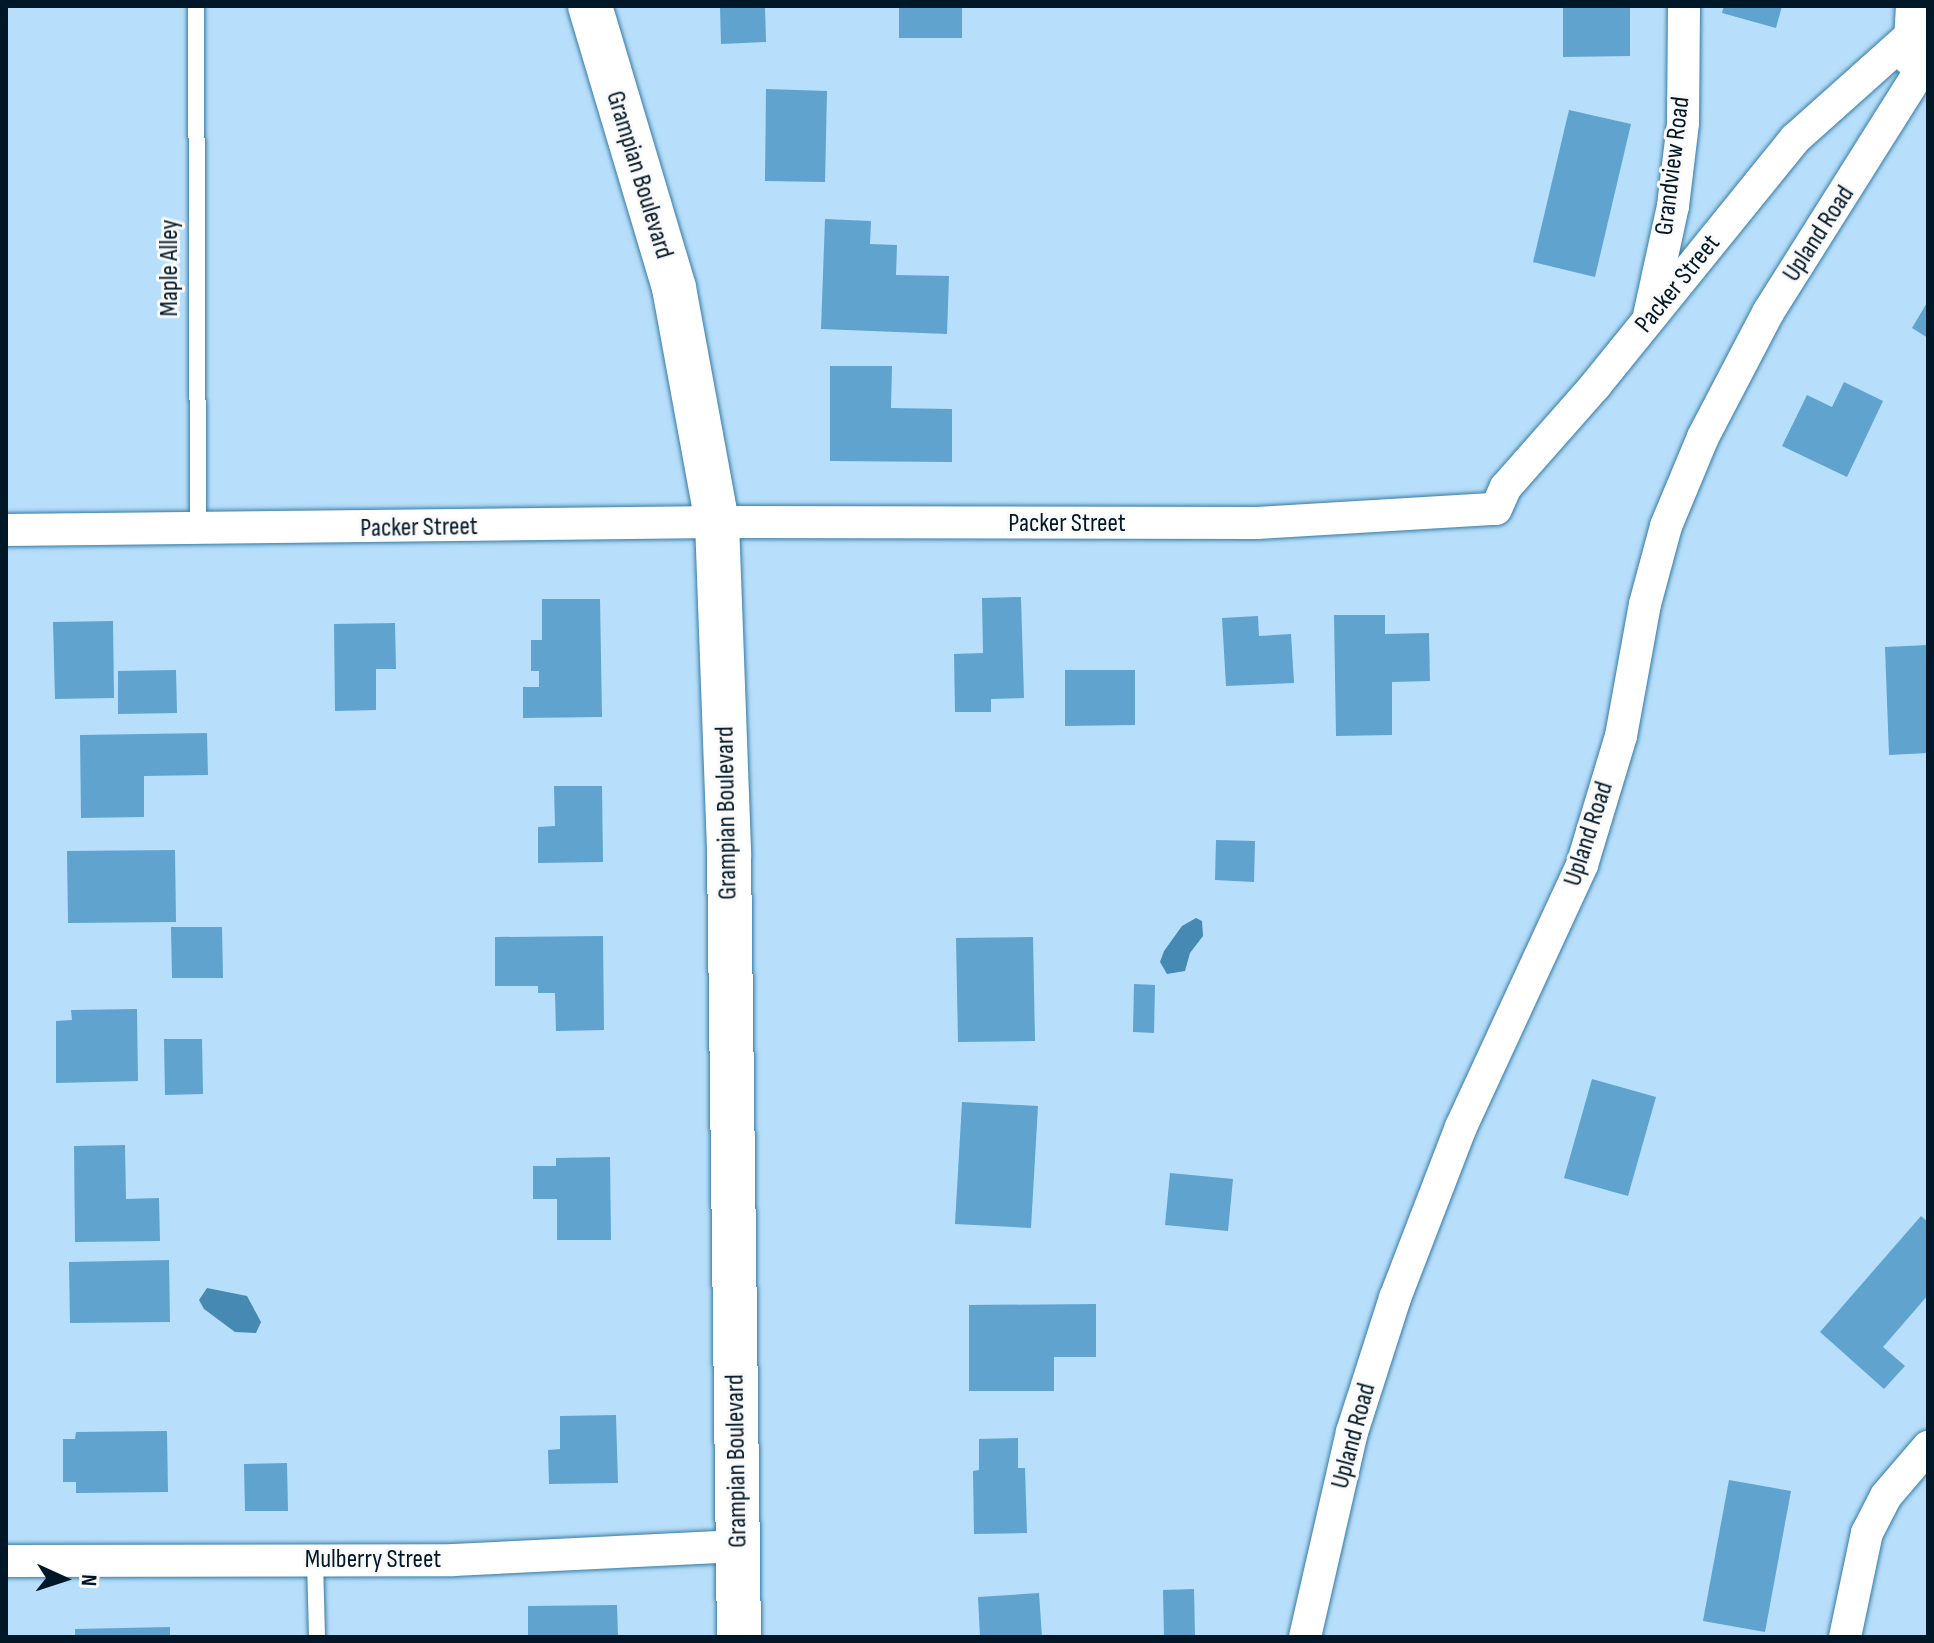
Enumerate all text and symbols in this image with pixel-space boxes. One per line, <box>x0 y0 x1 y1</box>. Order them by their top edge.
street label: Grampian Boulevard <box>599 87 679 263</box>
street label: Grandview Road <box>1649 95 1697 237</box>
street label: Upland Road <box>1777 180 1861 288</box>
street label: Maple Alley <box>154 219 186 317</box>
street label: Packer Street <box>1629 229 1727 339</box>
street label: Packer Street <box>1008 508 1126 540</box>
street label: Packer Street <box>360 511 478 545</box>
street label: Grampian Boulevard <box>710 726 744 900</box>
street label: Upland Road <box>1557 778 1621 890</box>
street label: Grampian Boulevard <box>720 1374 754 1548</box>
street label: Upland Road <box>1325 1380 1383 1492</box>
north arrow <box>24 1539 104 1619</box>
street label: Mulberry Street <box>305 1544 441 1576</box>
text: N <box>75 1574 102 1587</box>

